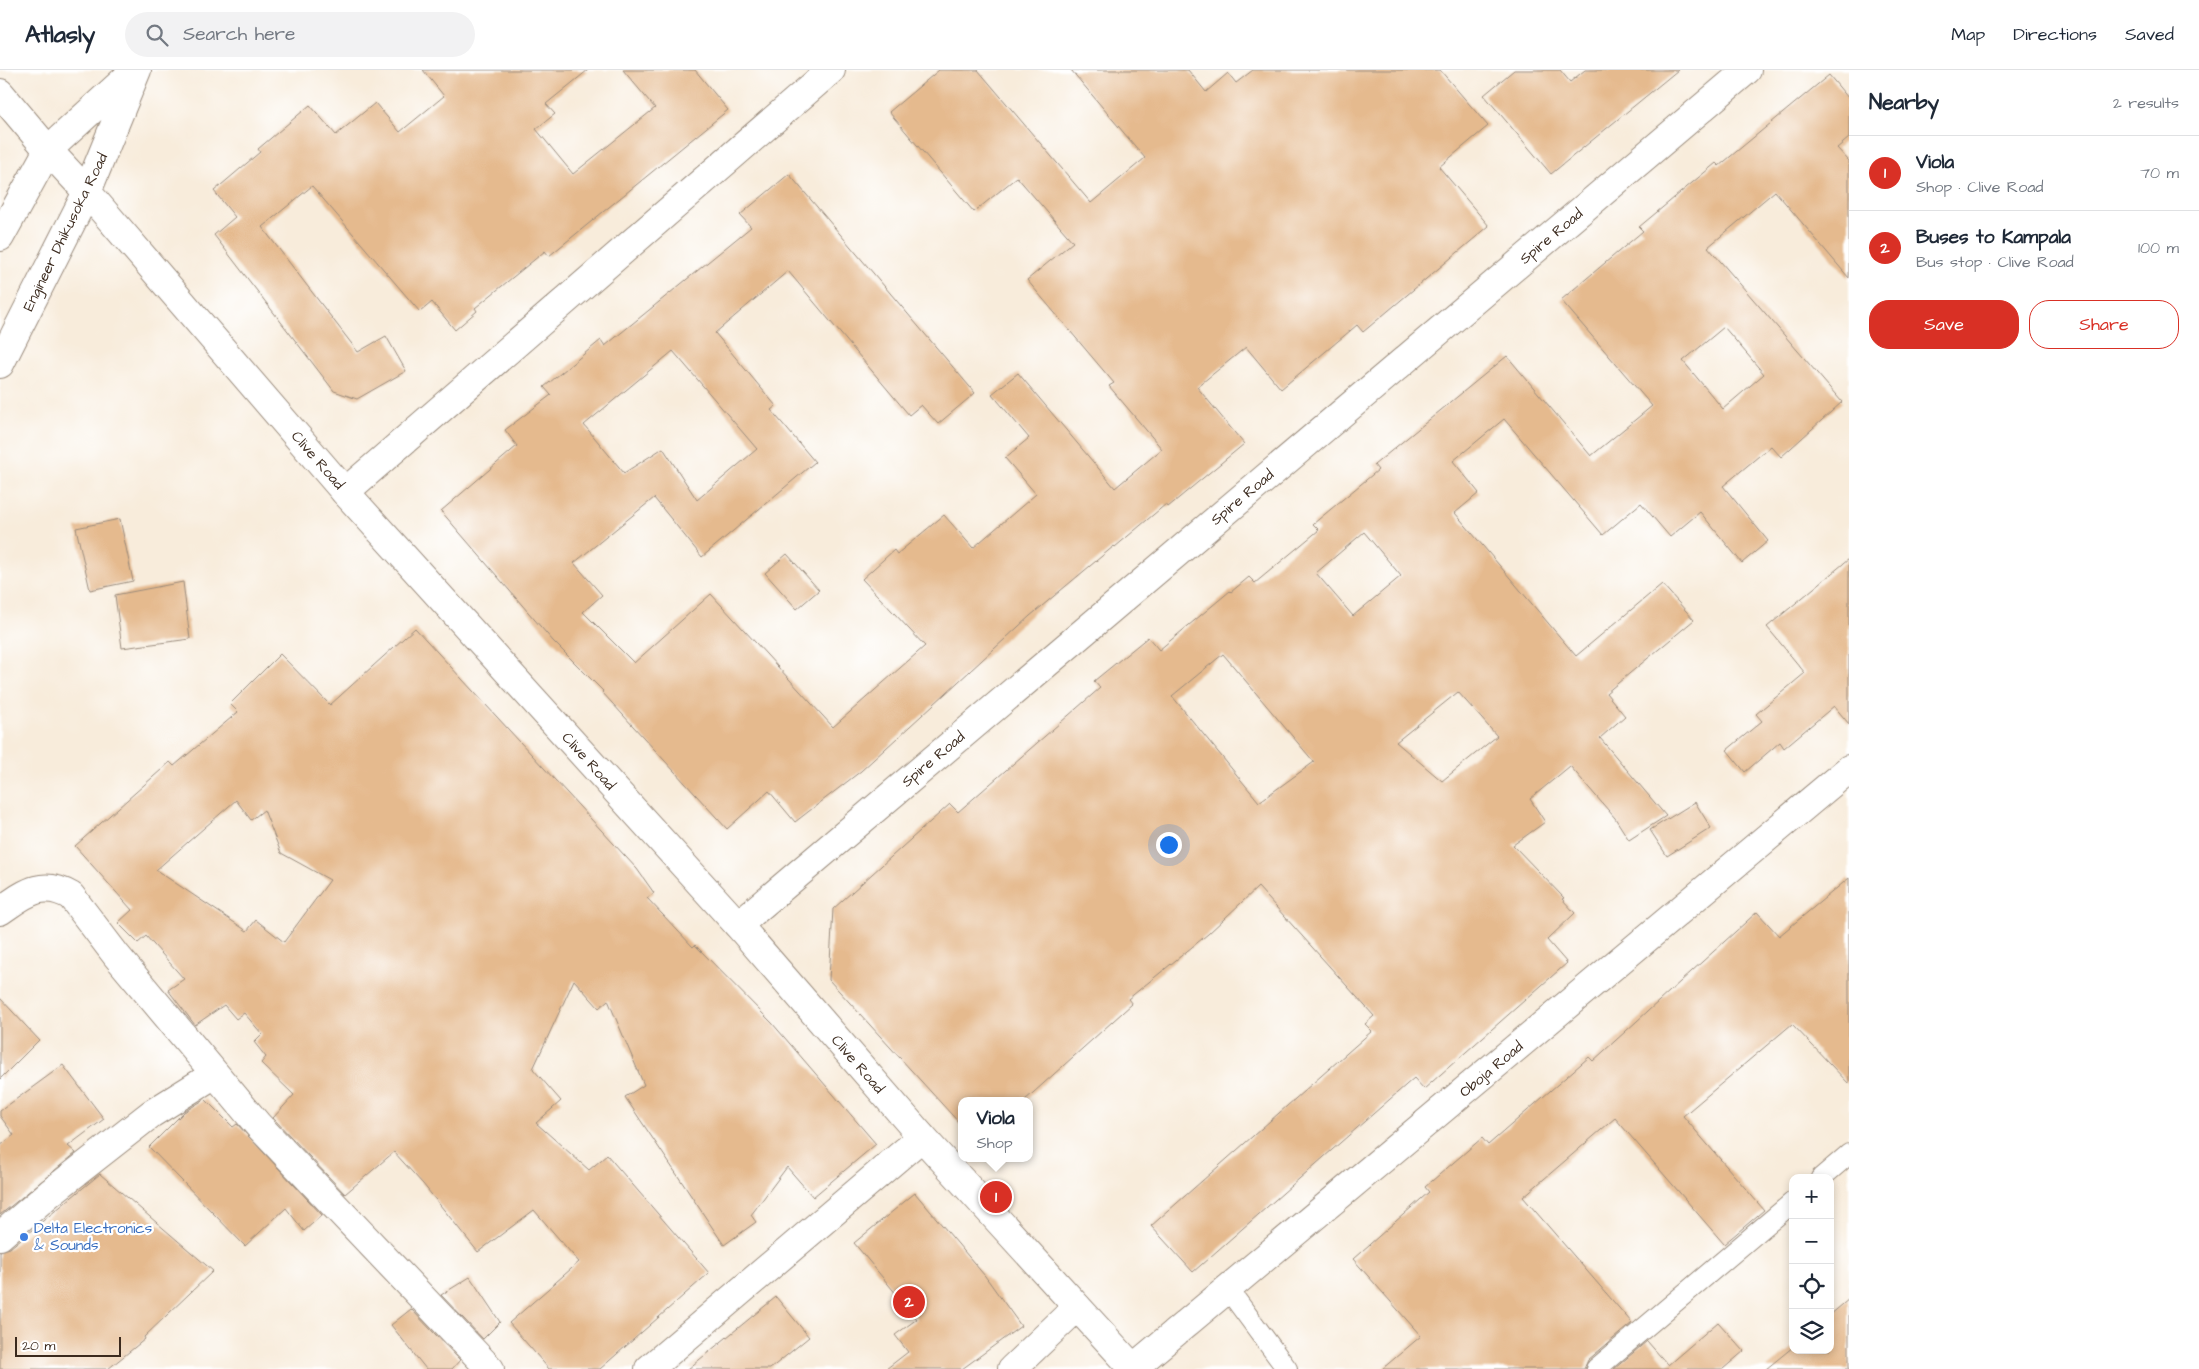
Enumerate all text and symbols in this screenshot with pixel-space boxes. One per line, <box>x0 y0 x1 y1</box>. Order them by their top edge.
search box <box>125 12 475 57</box>
text: Atlasly <box>25 18 95 52</box>
icon: search <box>143 21 171 49</box>
text: Search here <box>183 21 295 48</box>
text: Map <box>1951 22 1985 47</box>
text: Directions <box>2013 22 2097 47</box>
text: Saved <box>2125 22 2174 47</box>
text: Nearby <box>1869 88 1939 117</box>
text: 2 results <box>2113 92 2179 114</box>
street label: Engineer Dhikusoka Road <box>18 149 114 315</box>
text: Viola <box>1916 149 1954 176</box>
text: 1 <box>1884 162 1886 184</box>
text: 70 m <box>2140 162 2179 184</box>
text: Shop · Clive Road <box>1916 176 2044 198</box>
street label: Spire Road <box>1515 203 1588 269</box>
text: Buses to Kampala <box>1916 224 2071 251</box>
text: 2 <box>1880 237 1890 259</box>
text: 100 m <box>2138 237 2179 259</box>
text: Bus stop · Clive Road <box>1916 251 2074 273</box>
button: Save <box>1869 300 2019 349</box>
button: Share <box>2029 300 2179 349</box>
street label: Clive Road <box>286 426 349 494</box>
street label: Spire Road <box>1206 464 1279 530</box>
street label: Spire Road <box>897 726 970 792</box>
street label: Clive Road <box>557 728 621 795</box>
your location <box>1156 832 1182 858</box>
street label: Clive Road <box>826 1030 889 1098</box>
street label: Oboja Road <box>1455 1036 1528 1102</box>
popup <box>958 1097 1033 1162</box>
text: Viola <box>976 1105 1015 1132</box>
text: Shop <box>976 1132 1013 1154</box>
map controls <box>1789 1174 1834 1354</box>
button: + <box>1789 1174 1834 1219</box>
pin: 1 <box>980 1178 1012 1216</box>
place label: Delta Electronics & Sounds <box>34 1218 153 1256</box>
button: − <box>1789 1219 1834 1264</box>
marker: Delta Electronics & Sounds <box>18 1231 30 1243</box>
button: locate <box>1789 1264 1834 1309</box>
pin: 2 <box>893 1283 925 1321</box>
button: layers <box>1789 1309 1834 1354</box>
scale bar <box>15 1334 121 1357</box>
text: 20 m <box>22 1336 55 1356</box>

